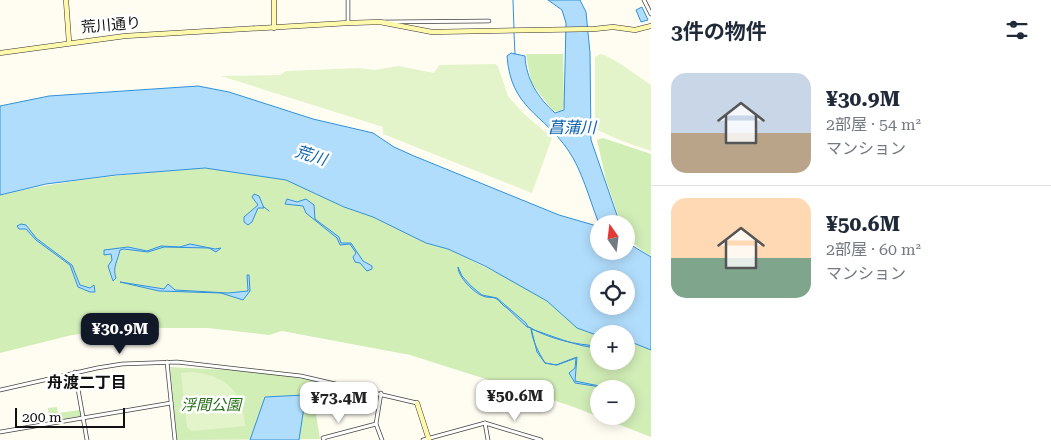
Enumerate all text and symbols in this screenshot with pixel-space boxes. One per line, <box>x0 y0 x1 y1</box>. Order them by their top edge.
street label: 荒川通り <box>80 13 142 37</box>
icon: filters <box>1003 16 1031 44</box>
text: 3件の物件 <box>671 20 767 44</box>
text: ¥30.9M <box>826 87 900 111</box>
icon: home <box>711 93 771 153</box>
text: 2部屋 · 54 m² <box>826 115 921 134</box>
water label: 菖蒲川 <box>548 118 598 137</box>
text: マンション <box>826 139 906 158</box>
water label: 荒川 <box>293 142 331 170</box>
text: ¥50.6M <box>826 212 900 236</box>
north arrow <box>590 215 635 260</box>
map controls <box>590 215 635 425</box>
icon: home <box>711 218 771 278</box>
text: 2部屋 · 60 m² <box>826 240 921 259</box>
text: マンション <box>826 264 906 283</box>
button: locate <box>590 270 635 315</box>
pin: ¥30.9M <box>79 312 161 355</box>
text: ¥30.9M <box>92 319 148 338</box>
button: + <box>590 325 635 370</box>
district label: 舟渡二丁目 <box>47 373 127 392</box>
pin: ¥50.6M <box>474 380 556 422</box>
button: − <box>590 380 635 425</box>
pin: ¥73.4M <box>298 382 380 424</box>
text: ¥50.6M <box>487 386 543 405</box>
text: ¥73.4M <box>311 388 367 407</box>
park label: 浮間公園 <box>181 396 243 414</box>
scale bar <box>15 405 125 428</box>
text: 200 m <box>22 409 62 425</box>

